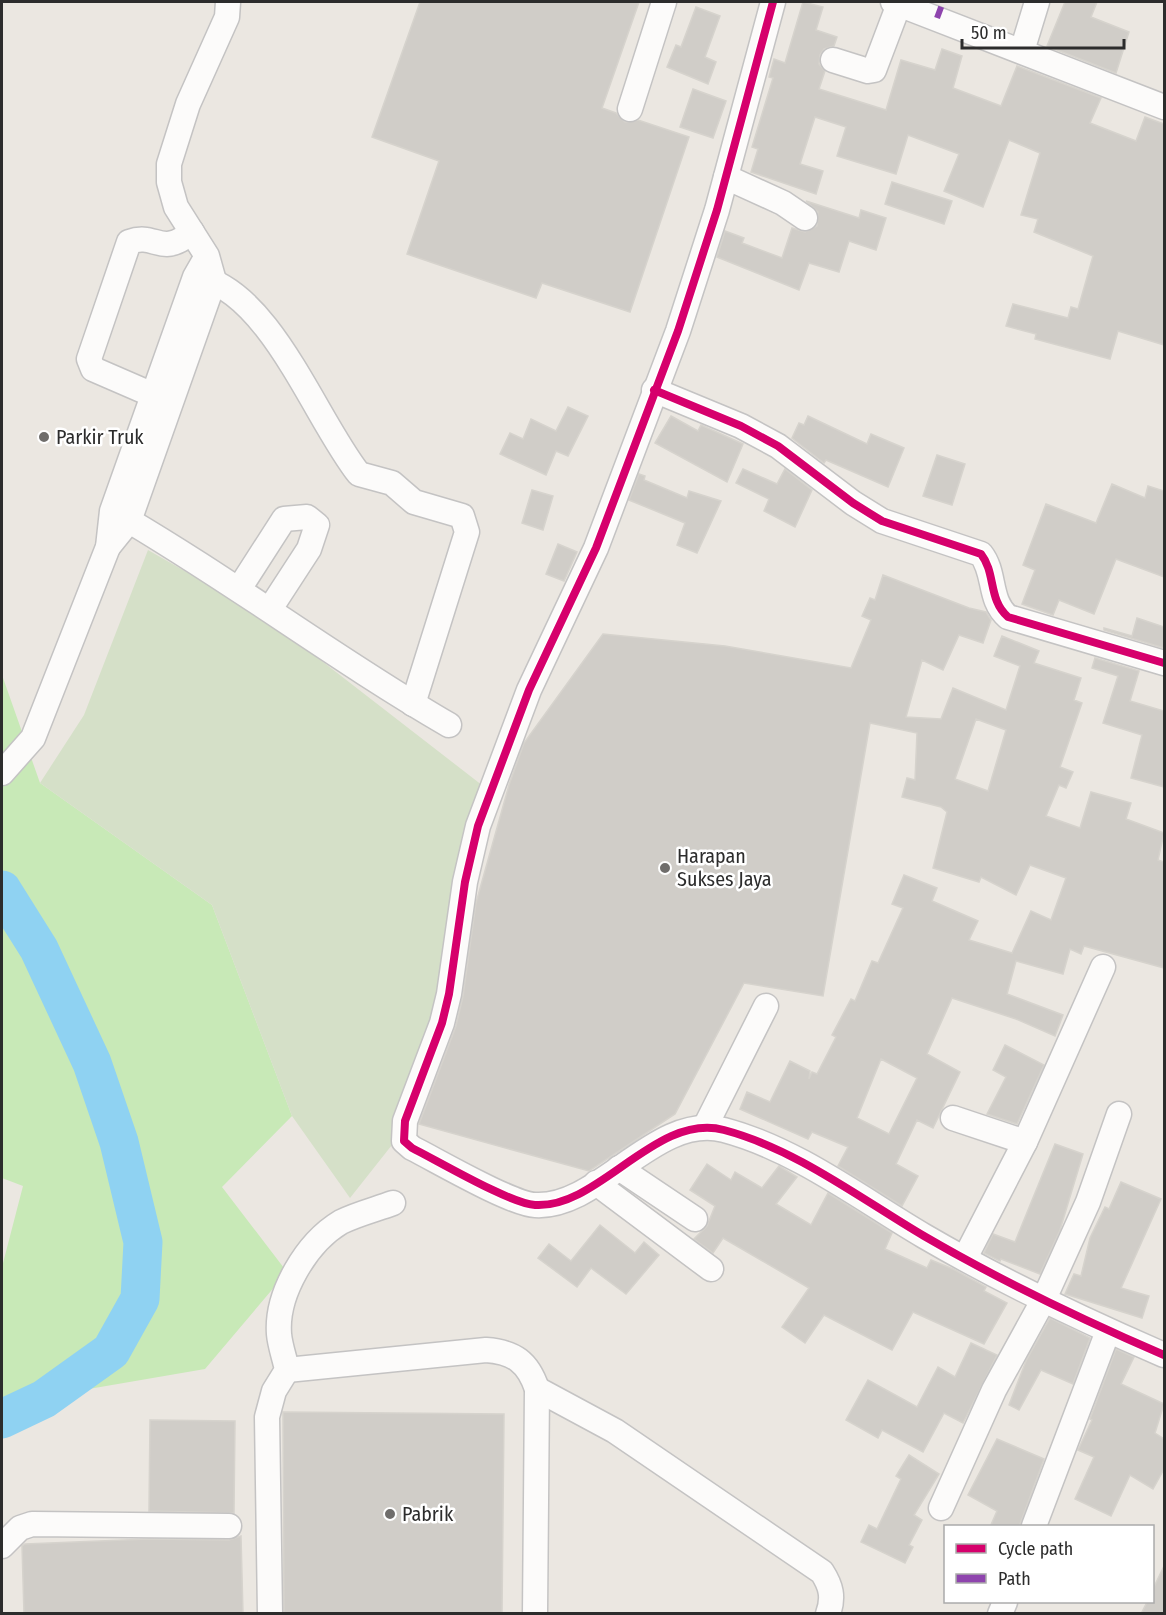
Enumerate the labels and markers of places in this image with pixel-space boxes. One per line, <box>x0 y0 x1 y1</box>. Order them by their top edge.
place label: Parkir Truk <box>56 425 144 449</box>
marker: Parkir Truk <box>37 430 51 444</box>
place label: Harapan Sukses Jaya <box>677 844 772 891</box>
marker: Harapan Sukses Jaya <box>658 861 672 875</box>
place label: Pabrik <box>402 1502 454 1526</box>
marker: Pabrik <box>383 1507 397 1521</box>

